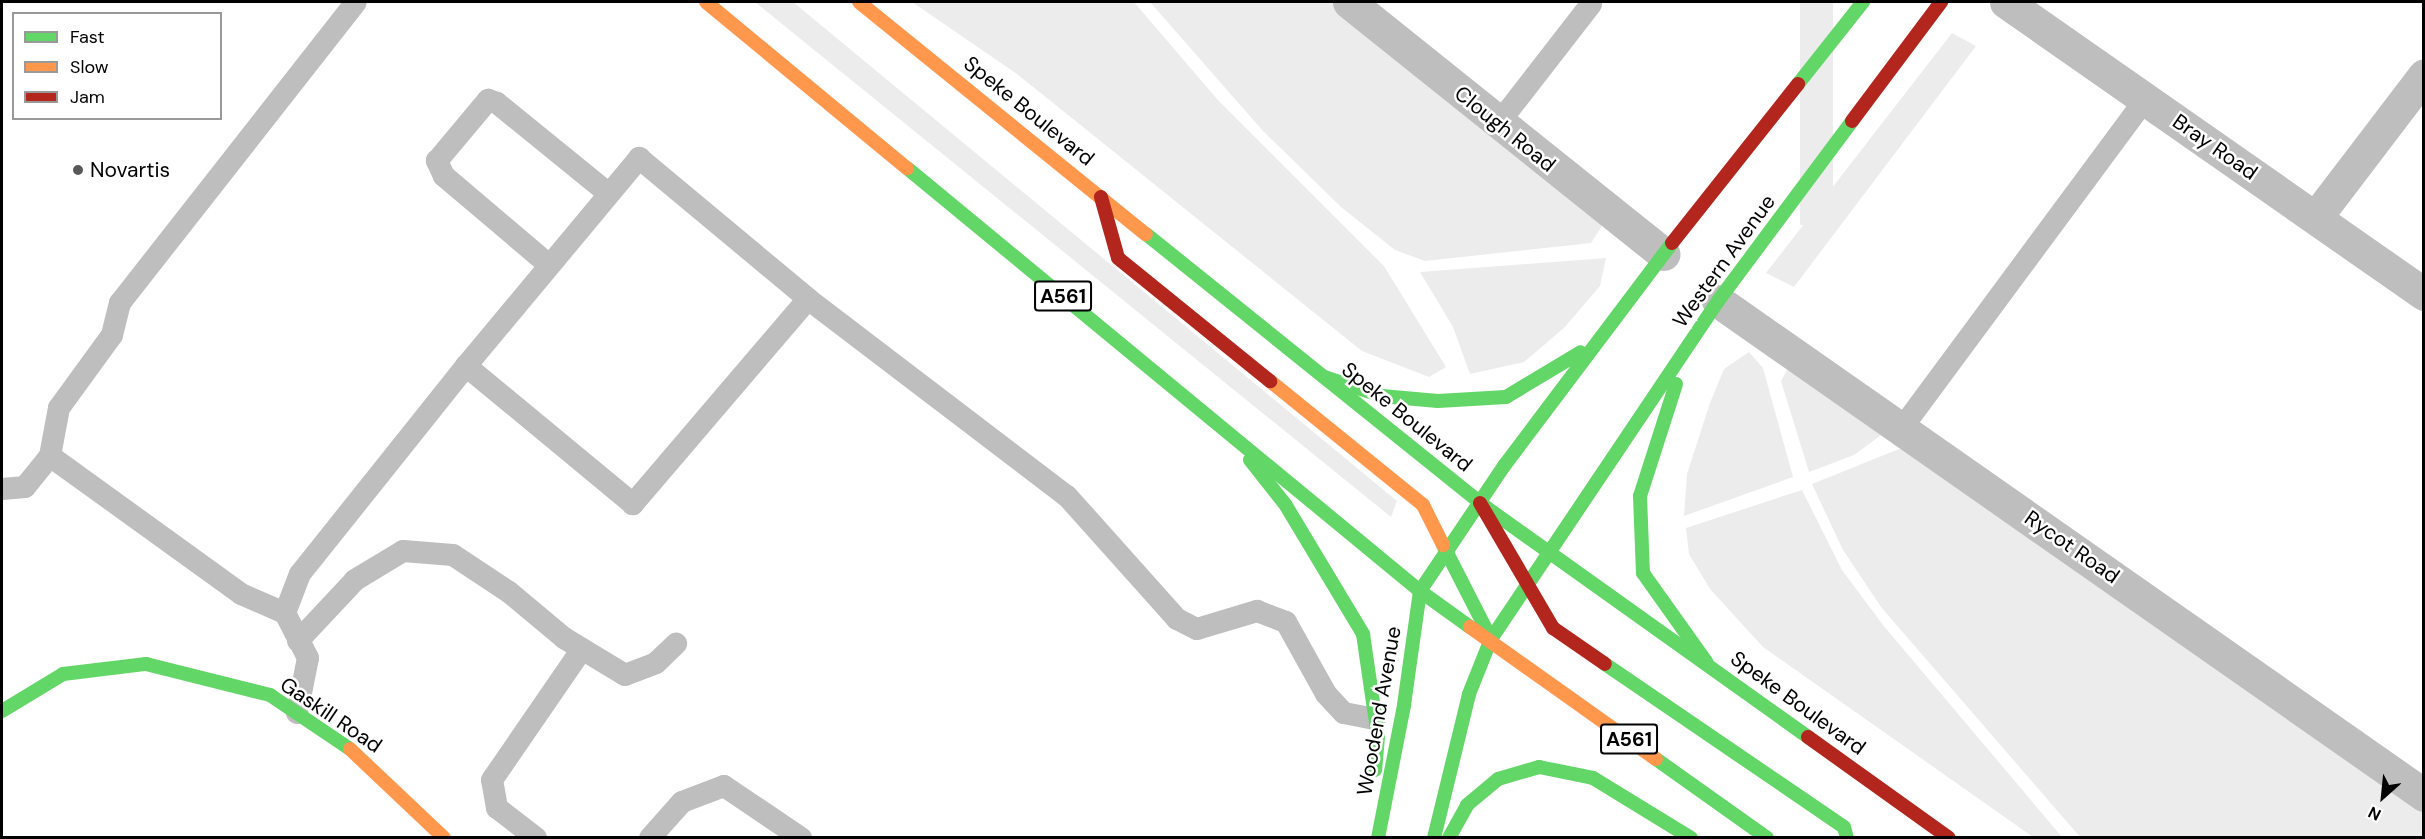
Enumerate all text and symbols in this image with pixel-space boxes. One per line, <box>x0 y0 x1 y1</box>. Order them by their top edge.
legend <box>12 12 222 120</box>
text: Fast <box>70 25 105 49</box>
street label: Speke Boulevard <box>959 51 1099 171</box>
text: Slow <box>70 55 109 79</box>
street label: Clough Road <box>1449 81 1561 177</box>
text: Jam <box>70 85 105 109</box>
street label: Bray Road <box>2168 109 2262 185</box>
place label: Novartis <box>90 157 170 183</box>
marker: Novartis <box>71 163 85 177</box>
street label: Western Avenue <box>1667 190 1781 332</box>
road number: A561 <box>1033 279 1093 313</box>
street label: Speke Boulevard <box>1337 357 1477 477</box>
street label: Rycot Road <box>2020 505 2124 589</box>
street label: Woodend Avenue <box>1352 624 1406 798</box>
street label: Speke Boulevard <box>1726 646 1870 760</box>
street label: Gaskill Road <box>275 672 387 758</box>
road number: A561 <box>1599 722 1659 756</box>
north arrow <box>2353 767 2413 827</box>
text: N <box>2365 801 2385 825</box>

